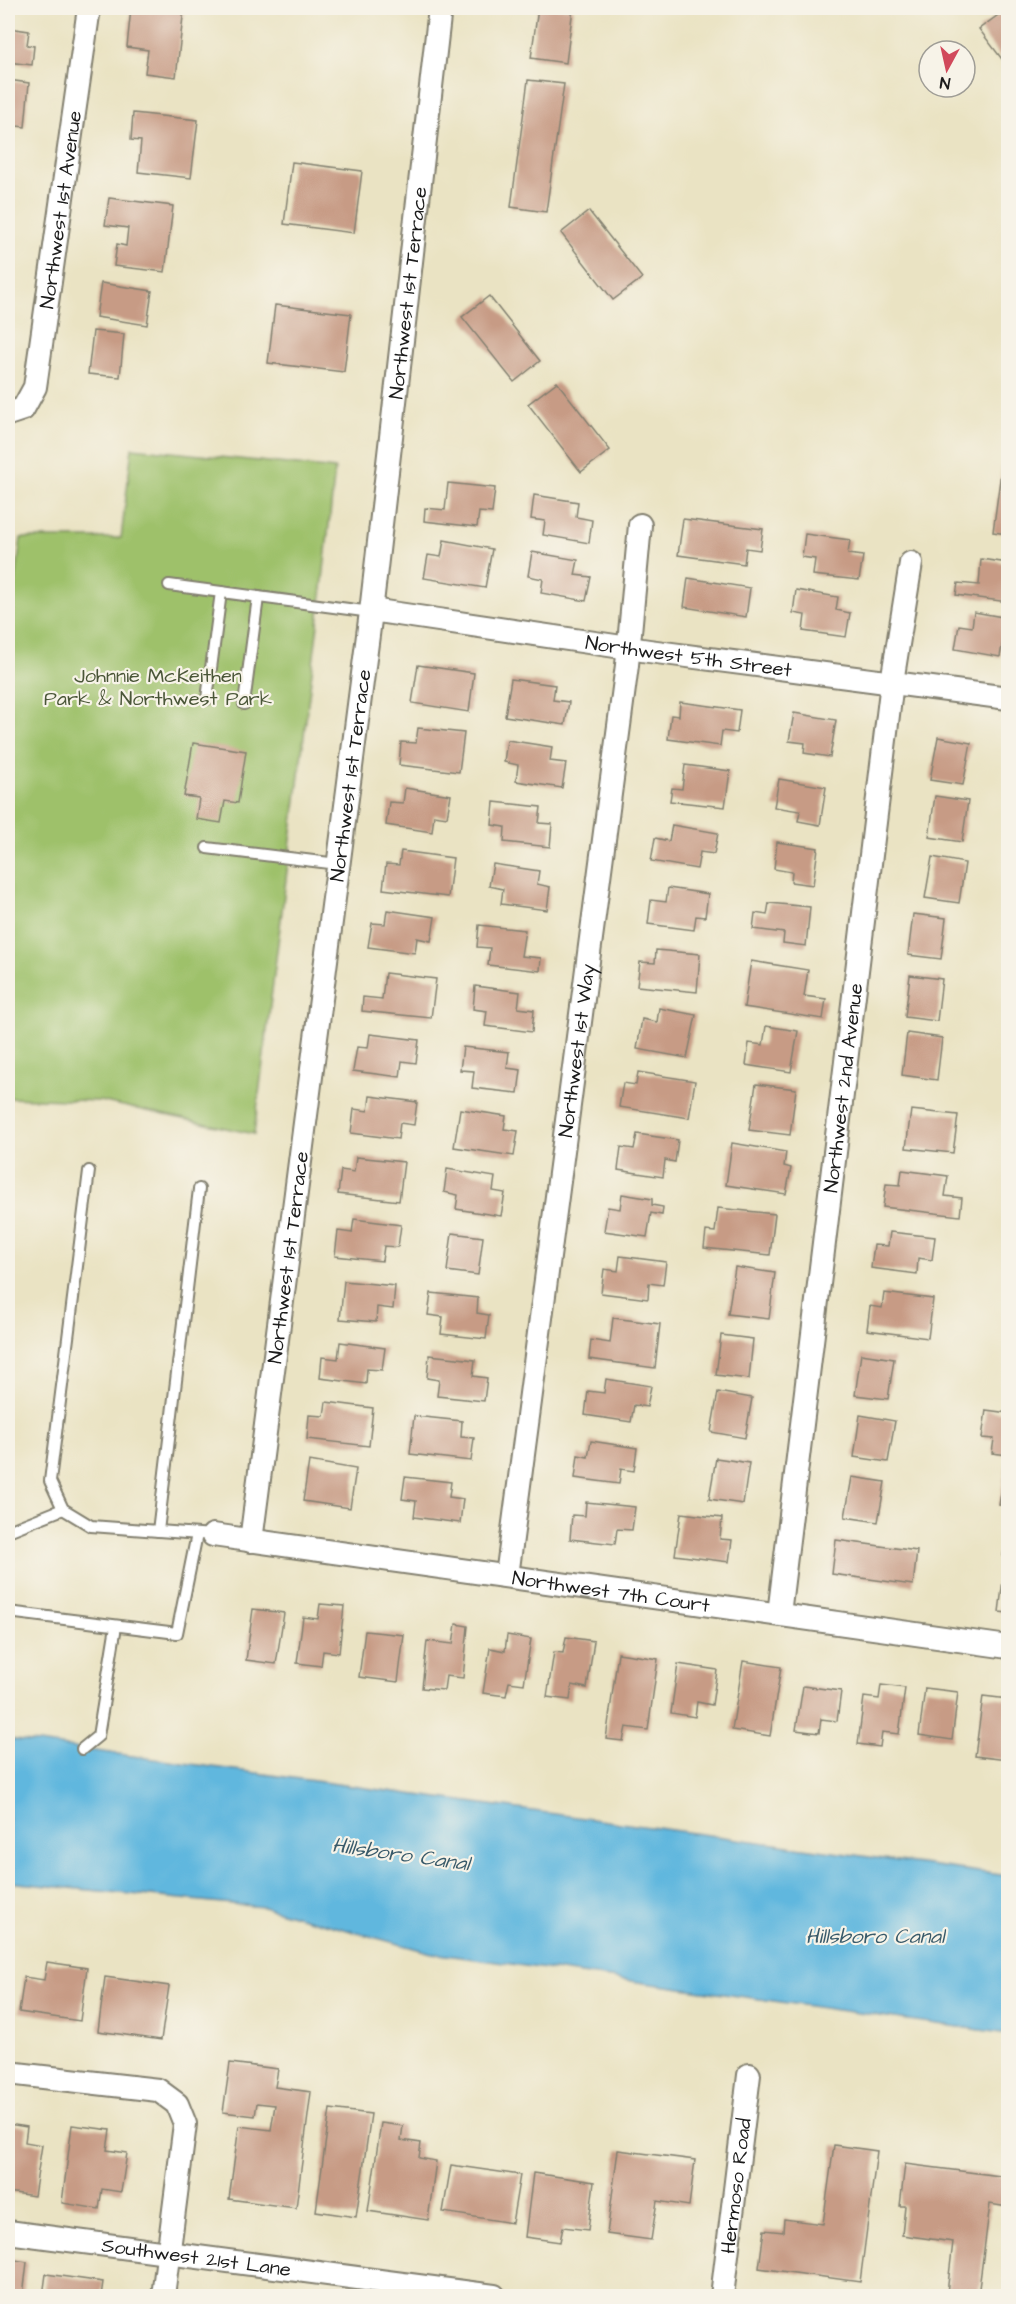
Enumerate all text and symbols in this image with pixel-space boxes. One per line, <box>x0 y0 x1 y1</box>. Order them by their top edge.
north arrow <box>917 39 977 99</box>
text: N <box>939 71 952 94</box>
street label: Northwest 1st Avenue <box>33 109 89 311</box>
street label: Northwest 1st Terrace <box>382 185 435 401</box>
street label: Northwest 5th Street <box>584 629 793 685</box>
park label: Johnnie McKeithen Park & Northwest Park <box>44 662 272 713</box>
street label: Northwest 1st Terrace <box>323 668 378 883</box>
street label: Northwest 1st Way <box>552 962 603 1139</box>
street label: Northwest 2nd Avenue <box>817 982 870 1194</box>
street label: Northwest 1st Terrace <box>261 1150 316 1365</box>
street label: Northwest 7th Court <box>510 1564 711 1620</box>
water label: Hillsboro Canal <box>330 1830 474 1879</box>
water label: Hillsboro Canal <box>806 1922 947 1951</box>
street label: Hermoso Road <box>714 2117 759 2255</box>
street label: Southwest 21st Lane <box>100 2231 293 2284</box>

